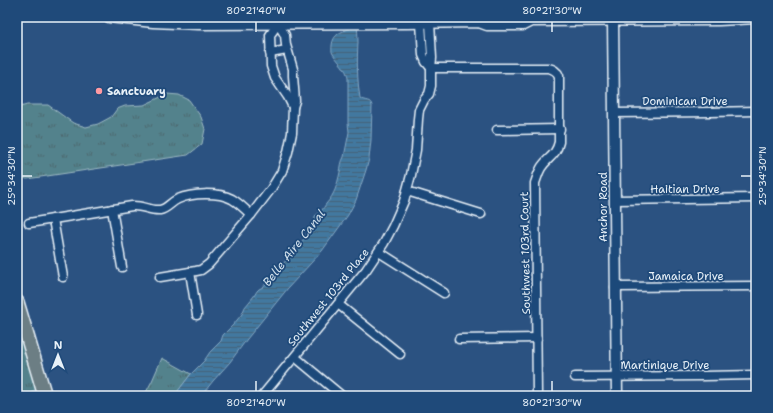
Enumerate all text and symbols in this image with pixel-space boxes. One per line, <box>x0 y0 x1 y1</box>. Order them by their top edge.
text: 80°21'40"W <box>226 4 286 17</box>
text: 80°21'30"W <box>522 4 582 17</box>
place label: Sanctuary <box>107 84 166 99</box>
marker: Sanctuary <box>94 86 104 96</box>
street label: Dominican Drive <box>642 94 728 109</box>
text: 25°34'30"N <box>5 146 18 206</box>
text: 25°34'30"N <box>756 146 769 206</box>
street label: Anchor Road <box>596 172 611 242</box>
street label: Haitian Drive <box>650 182 720 197</box>
street label: Southwest 103rd Court <box>517 191 534 315</box>
water label: Belle Aire Canal <box>259 206 329 290</box>
street label: Southwest 103rd Place <box>284 245 373 349</box>
street label: Jamaica Drive <box>648 269 724 284</box>
north arrow <box>38 335 78 375</box>
text: N <box>54 338 63 353</box>
street label: Martinique Drive <box>621 358 709 373</box>
text: 80°21'40"W <box>226 396 286 409</box>
text: 80°21'30"W <box>522 396 582 409</box>

